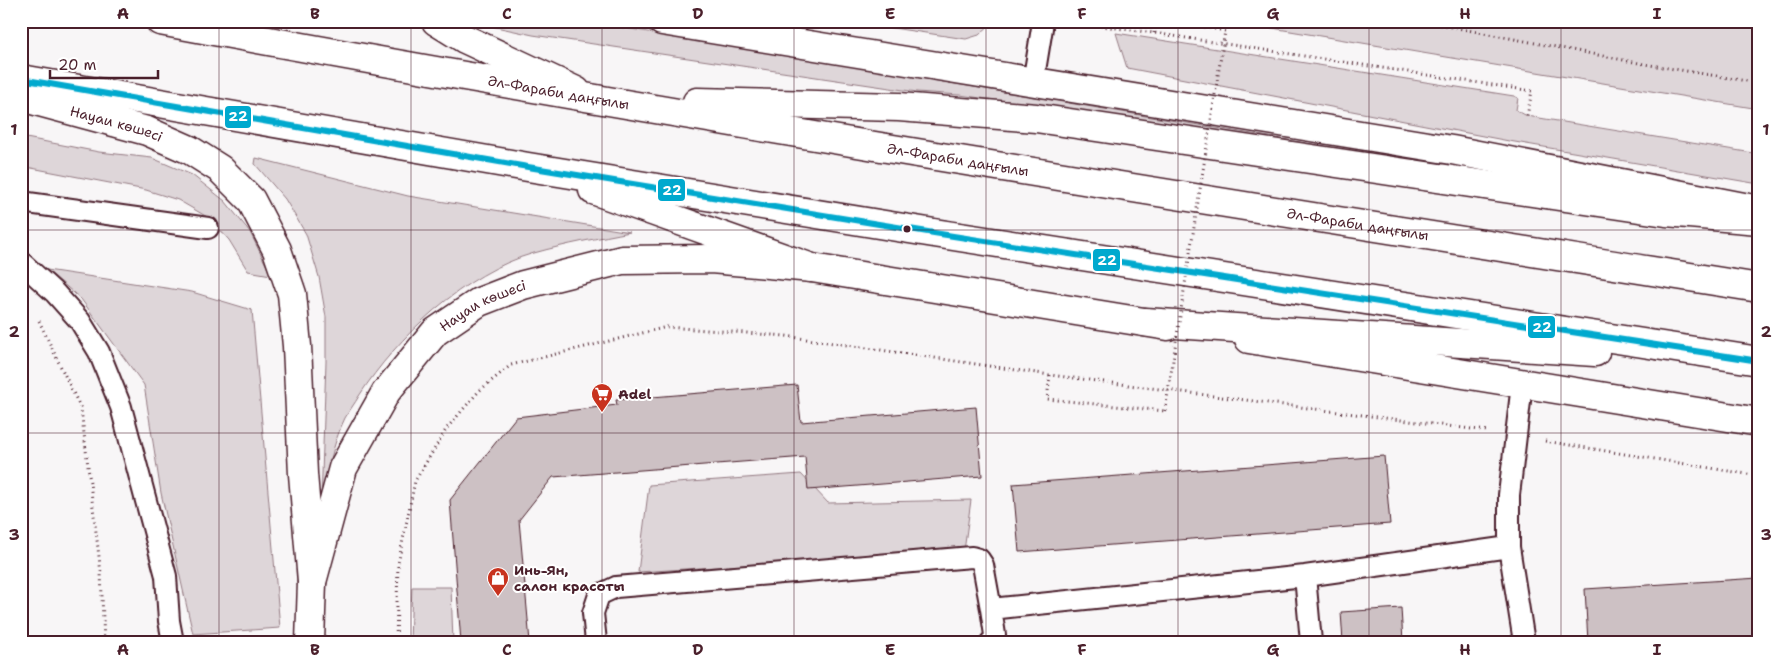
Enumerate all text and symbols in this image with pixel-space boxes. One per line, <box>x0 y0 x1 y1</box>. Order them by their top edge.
text: A <box>117 3 129 24</box>
text: B <box>310 3 320 24</box>
text: C <box>502 3 512 24</box>
text: D <box>692 3 704 24</box>
text: E <box>885 3 895 24</box>
text: F <box>1077 3 1087 24</box>
text: G <box>1267 3 1280 24</box>
text: H <box>1459 3 1471 24</box>
text: I <box>1653 3 1662 24</box>
scale bar <box>50 48 158 80</box>
text: 20 m <box>58 55 97 75</box>
street label: Әл-Фараби даңғылы <box>487 71 631 114</box>
street label: Науаи көшесі <box>68 102 166 146</box>
line badge: 22 <box>224 105 252 129</box>
text: 22 <box>228 107 248 125</box>
text: 1 <box>10 119 18 140</box>
text: 1 <box>1762 119 1770 140</box>
street label: Әл-Фараби даңғылы <box>886 139 1030 180</box>
line badge: 22 <box>657 178 686 202</box>
text: 22 <box>662 181 682 199</box>
street label: Әл-Фараби даңғылы <box>1286 204 1430 244</box>
unlabelled marker <box>902 224 912 234</box>
line badge: 22 <box>1092 248 1121 272</box>
text: 22 <box>1097 251 1117 269</box>
street label: Науаи көшесі <box>436 276 528 335</box>
line badge: 22 <box>1527 315 1556 339</box>
text: 22 <box>1532 318 1552 336</box>
text: 2 <box>8 321 20 342</box>
text: 2 <box>1760 321 1772 342</box>
supermarket icon: Adel <box>590 382 614 413</box>
place label: Adel <box>618 385 652 403</box>
text: 3 <box>8 524 20 545</box>
text: 3 <box>1760 524 1772 545</box>
place label: Инь-Ян, салон красоты <box>514 561 625 595</box>
shop icon: Инь-Ян, салон красоты <box>486 566 510 597</box>
text: A <box>117 639 129 660</box>
text: B <box>310 639 320 660</box>
text: C <box>502 639 512 660</box>
text: D <box>692 639 704 660</box>
text: E <box>885 639 895 660</box>
text: F <box>1077 639 1087 660</box>
text: G <box>1267 639 1280 660</box>
text: H <box>1459 639 1471 660</box>
text: I <box>1653 639 1662 660</box>

